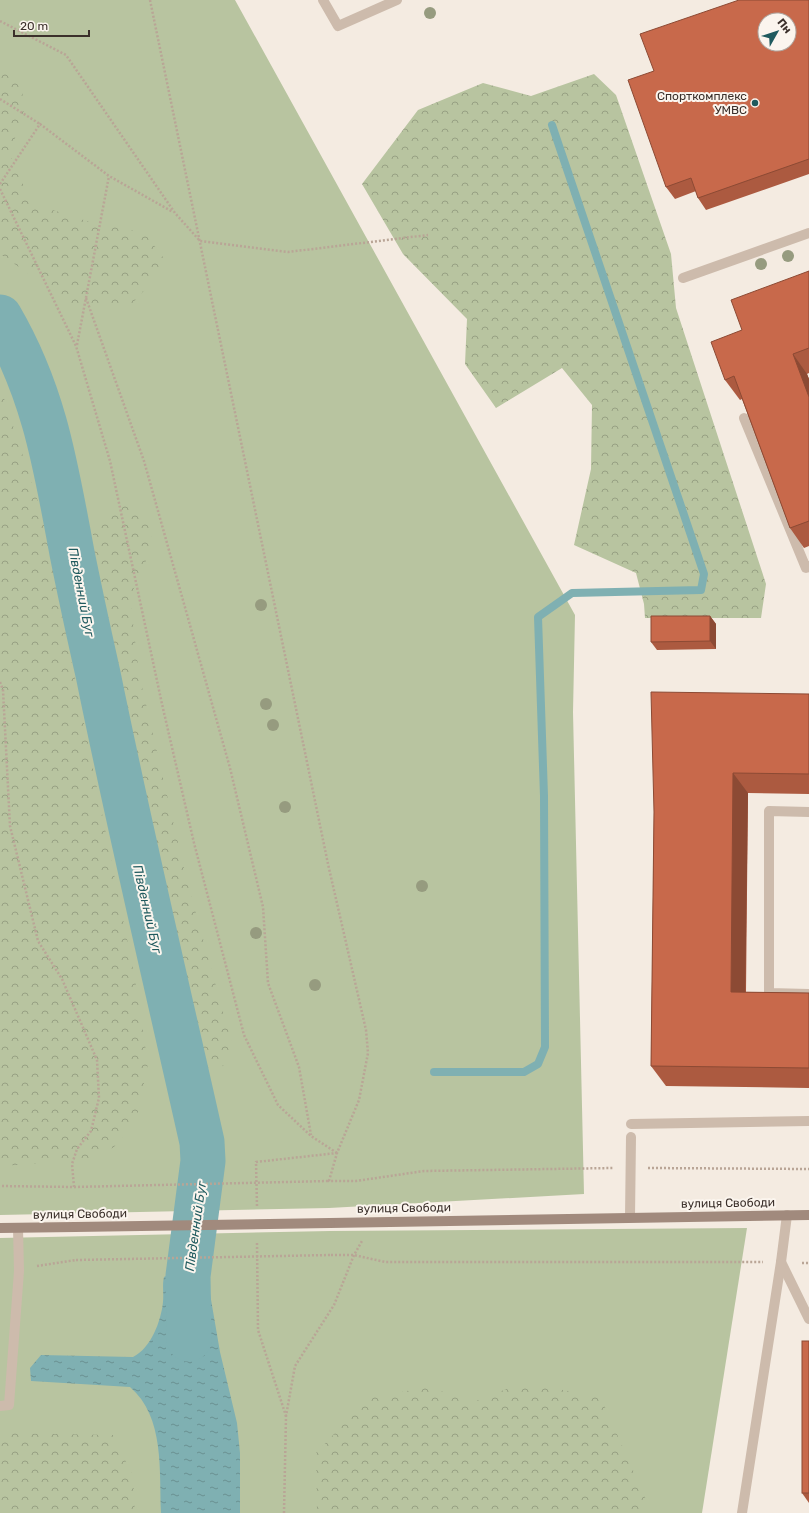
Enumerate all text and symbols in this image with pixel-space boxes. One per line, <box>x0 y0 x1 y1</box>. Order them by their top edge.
scale bar <box>14 12 89 38</box>
north arrow <box>757 12 797 52</box>
text: Пн <box>775 16 794 36</box>
text: 20 m <box>20 19 48 33</box>
place label: Спорткомплекс УМВС <box>657 89 747 117</box>
marker: Спорткомплекс УМВС <box>750 98 760 108</box>
water label: Південний Буг <box>66 546 98 639</box>
water label: Південний Буг <box>130 863 165 956</box>
water label: Південний Буг <box>182 1179 209 1272</box>
street label: вулиця Свободи <box>681 1195 775 1211</box>
street label: вулиця Свободи <box>357 1200 451 1216</box>
street label: вулиця Свободи <box>33 1206 127 1222</box>

